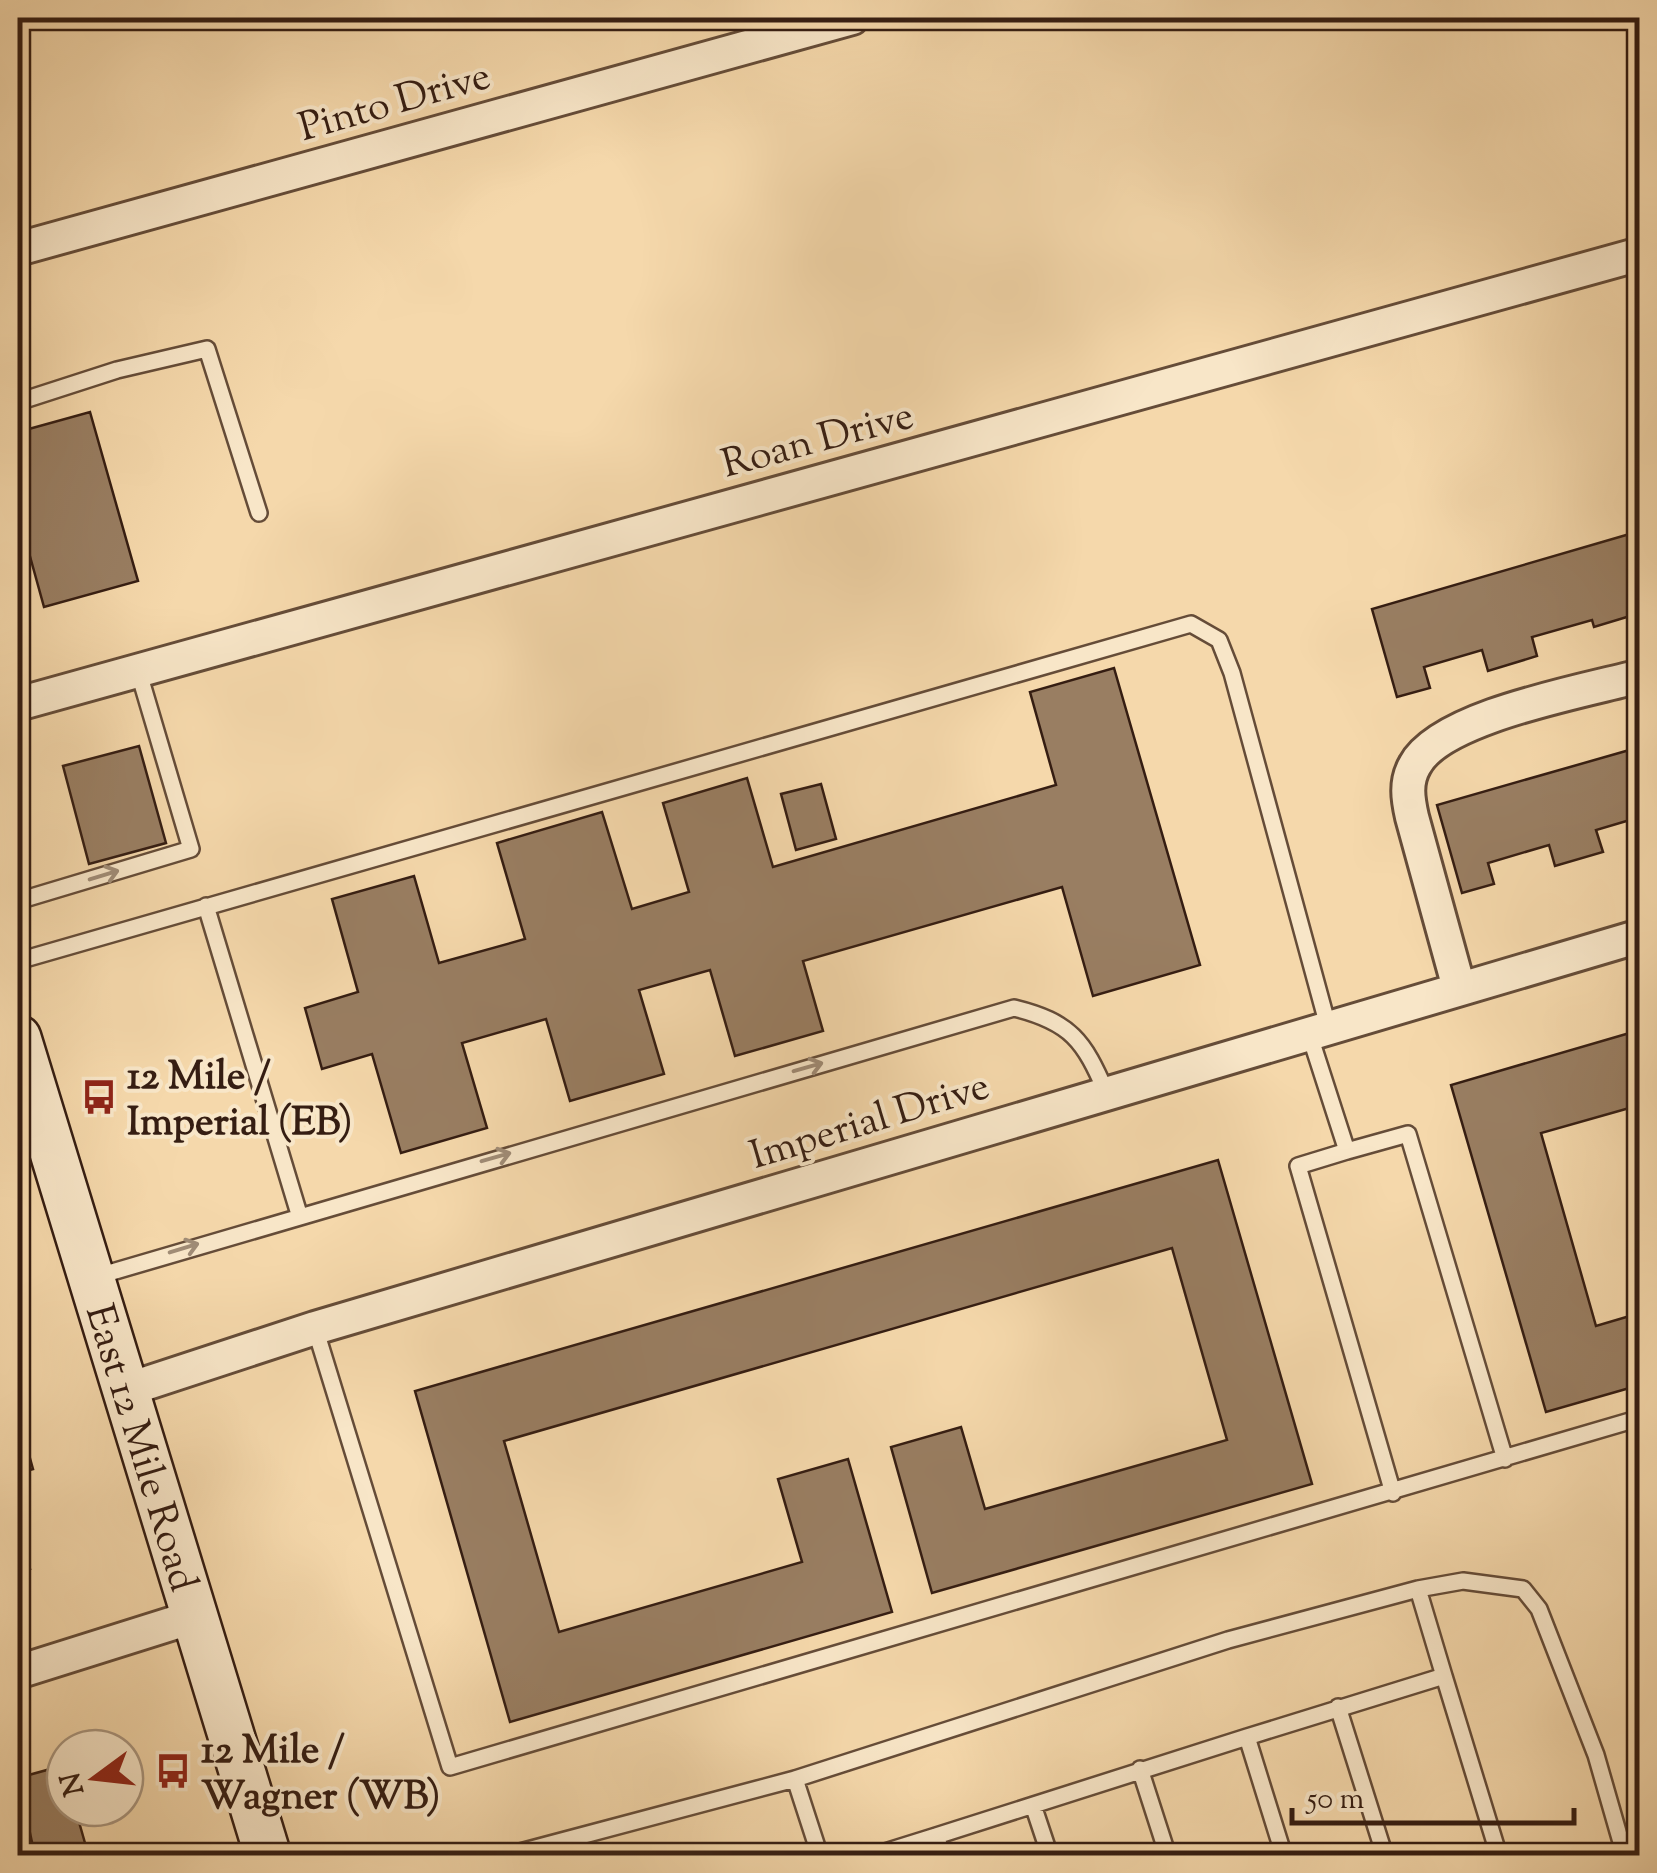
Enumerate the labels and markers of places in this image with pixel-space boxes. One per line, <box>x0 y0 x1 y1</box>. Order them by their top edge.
place label: 12 Mile / Imperial (EB) <box>127 1050 352 1153</box>
bus stop icon: 12 Mile / Imperial (EB) <box>80 1078 118 1116</box>
place label: 12 Mile / Wagner (WB) <box>201 1724 440 1827</box>
bus stop icon: 12 Mile / Wagner (WB) <box>154 1752 192 1790</box>

